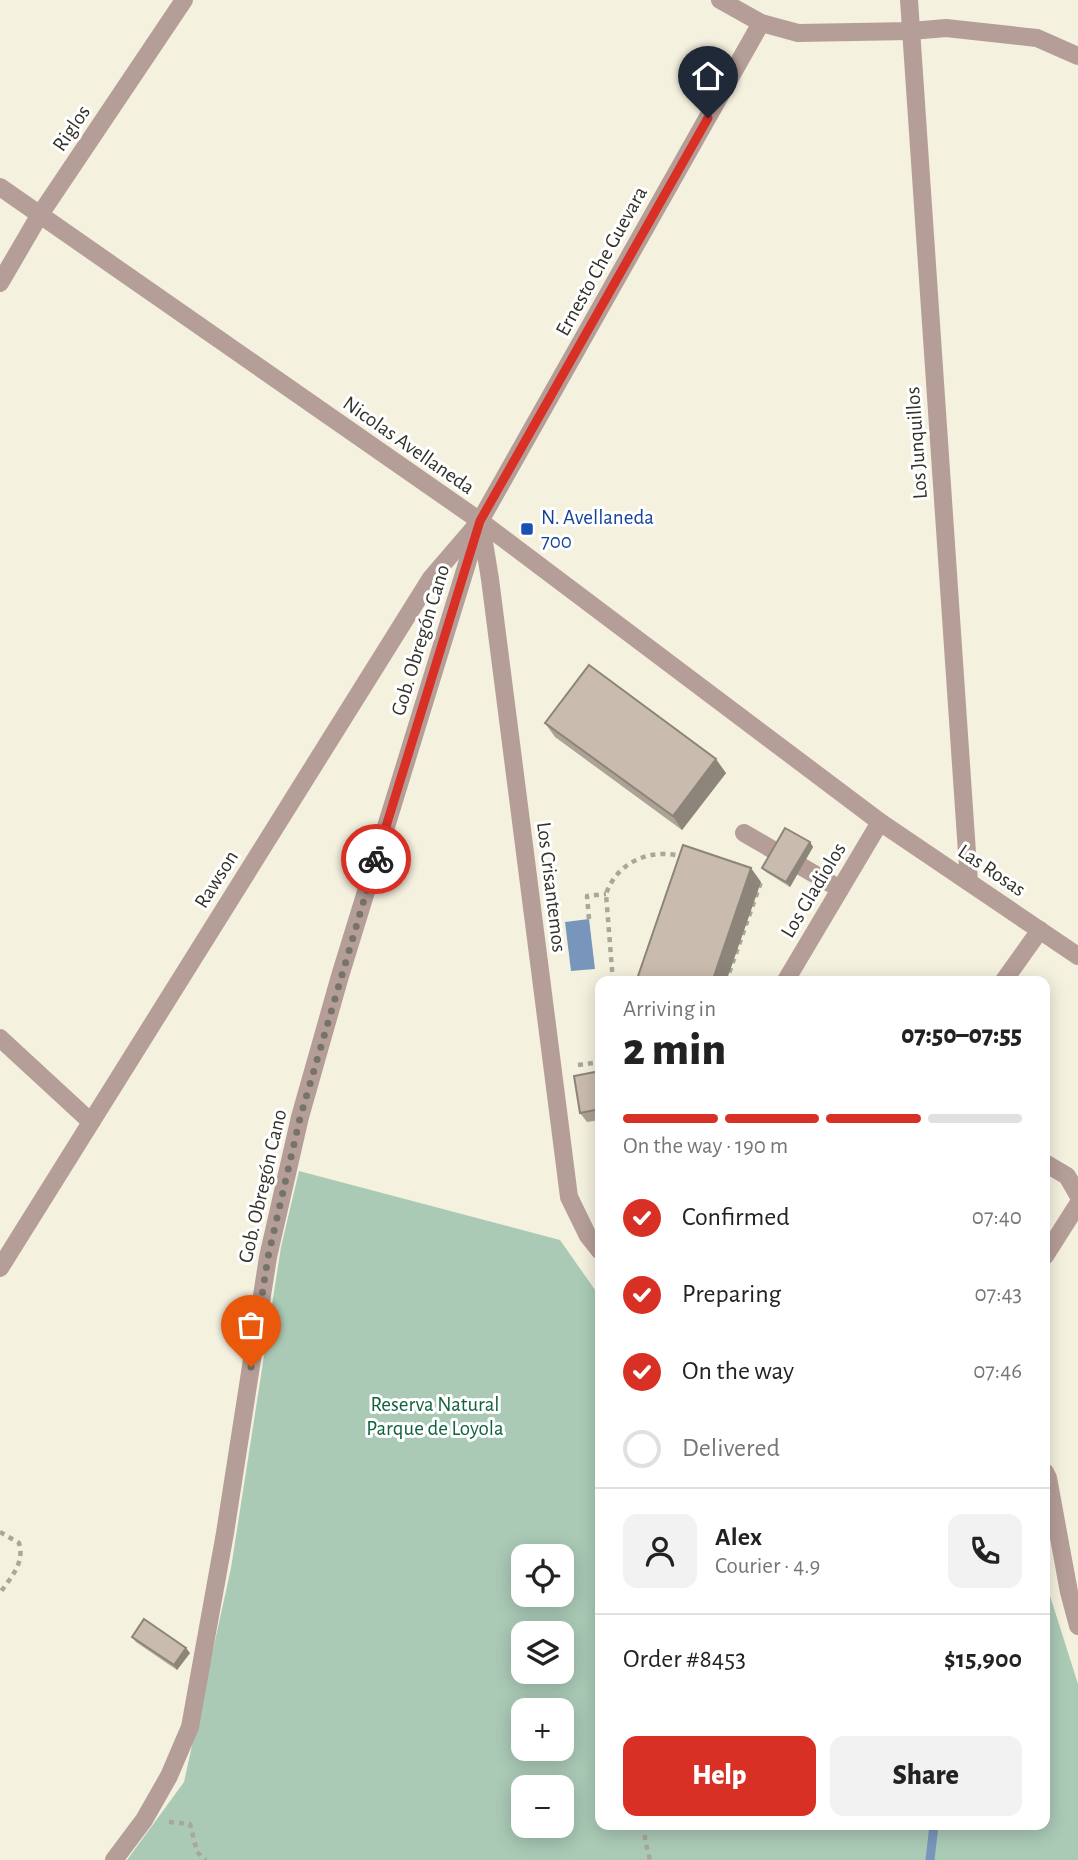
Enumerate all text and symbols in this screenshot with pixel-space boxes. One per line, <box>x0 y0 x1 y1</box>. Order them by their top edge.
pin <box>678 46 738 118</box>
icon: home <box>689 57 727 95</box>
street label: Riglos <box>49 102 94 155</box>
street label: Ernesto Che Guevara <box>552 183 651 339</box>
street label: Los Junquillos <box>902 386 931 500</box>
street label: Nicolas Avellaneda <box>339 392 478 499</box>
place label: N. Avellaneda 700 <box>541 507 654 552</box>
marker: N. Avellaneda 700 <box>519 521 535 537</box>
street label: Gob. Obregón Cano <box>387 562 453 718</box>
street label: Los Crisantemos <box>533 821 570 954</box>
courier <box>341 824 411 894</box>
street label: Los Gladiolos <box>777 839 850 941</box>
icon: bike <box>357 840 395 878</box>
street label: Las Rosas <box>954 840 1029 900</box>
street label: Rawson <box>191 847 242 912</box>
text: Arriving in <box>623 998 716 1021</box>
text: 07:50–07:55 <box>901 1022 1022 1048</box>
text: 2 min <box>623 1027 726 1073</box>
street label: Gob. Obregón Cano <box>235 1107 290 1265</box>
text: On the way · 190 m <box>623 1135 788 1158</box>
icon: check <box>623 1199 661 1237</box>
text: Confirmed <box>682 1204 790 1230</box>
text: 07:40 <box>972 1206 1022 1229</box>
icon: check <box>623 1276 661 1314</box>
text: Preparing <box>682 1281 781 1307</box>
text: 07:43 <box>974 1283 1022 1306</box>
pin <box>221 1295 281 1367</box>
icon: bag <box>232 1306 270 1344</box>
icon: check <box>623 1353 661 1391</box>
text: On the way <box>682 1358 794 1384</box>
text: 07:46 <box>973 1360 1022 1383</box>
park label: Reserva Natural Parque de Loyola <box>366 1394 504 1439</box>
text: Delivered <box>682 1435 780 1461</box>
button: person <box>623 1514 697 1588</box>
button: phone <box>948 1514 1022 1588</box>
text: Alex <box>715 1524 762 1550</box>
map controls <box>511 1544 574 1838</box>
button: locate <box>511 1544 574 1607</box>
text: Courier · 4.9 <box>715 1555 820 1578</box>
button: layers <box>511 1621 574 1684</box>
text: Order #8453 <box>623 1646 746 1672</box>
text: $15,900 <box>944 1646 1022 1672</box>
button: + <box>511 1698 574 1761</box>
button: Help <box>623 1736 816 1816</box>
button: Share <box>830 1736 1022 1816</box>
button: − <box>511 1775 574 1838</box>

